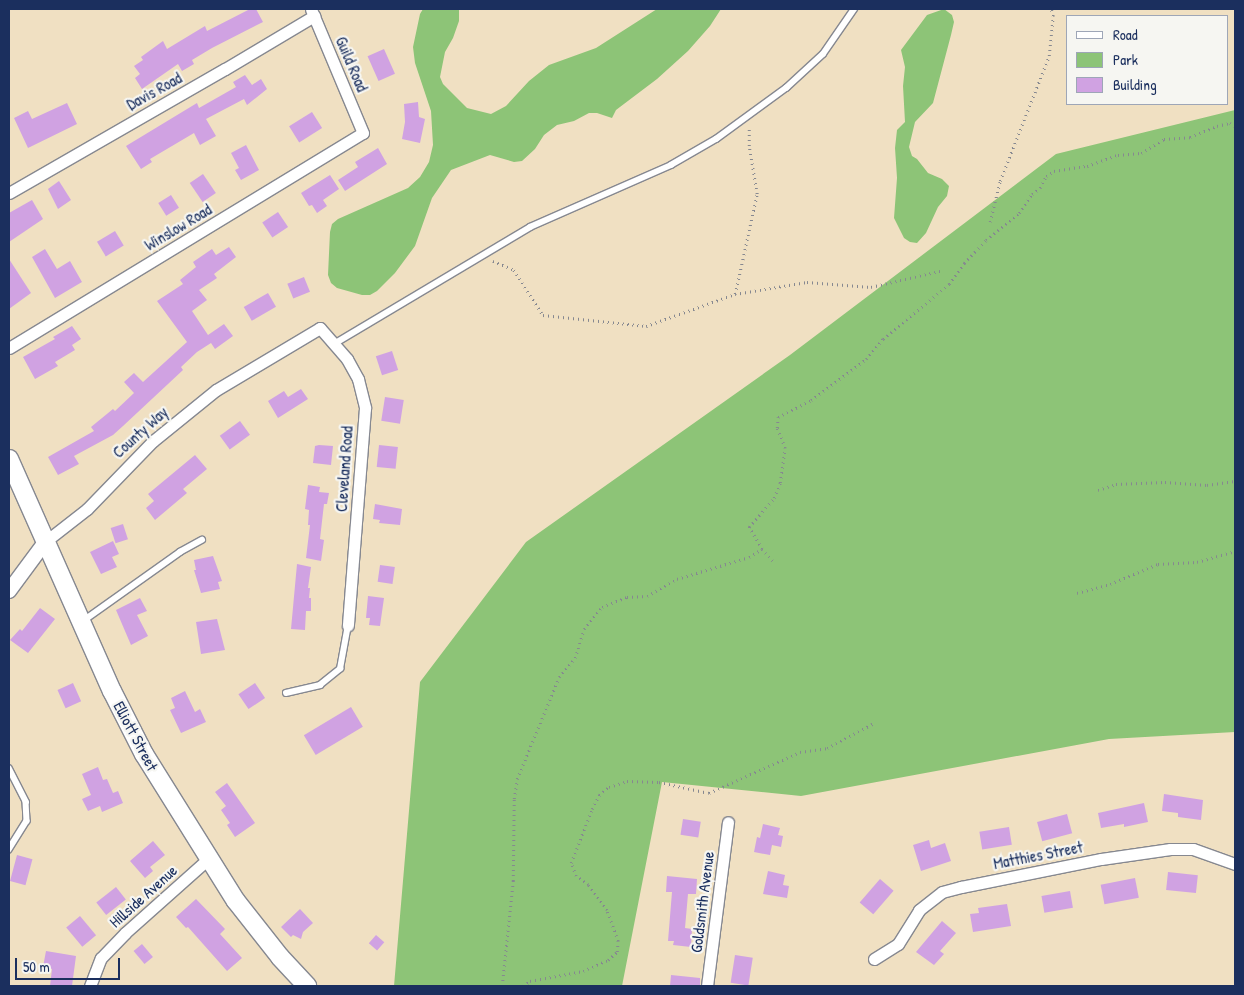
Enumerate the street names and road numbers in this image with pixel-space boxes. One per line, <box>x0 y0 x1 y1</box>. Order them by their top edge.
street label: Guild Road <box>332 34 372 94</box>
street label: Davis Road <box>123 68 185 114</box>
street label: Winslow Road <box>141 199 215 255</box>
street label: County Way <box>108 402 172 462</box>
street label: Cleveland Road <box>331 425 357 513</box>
street label: Elliott Street <box>110 698 162 774</box>
street label: Matthies Street <box>992 837 1084 873</box>
street label: Goldsmith Avenue <box>686 850 718 954</box>
street label: Hillside Avenue <box>105 861 181 931</box>

